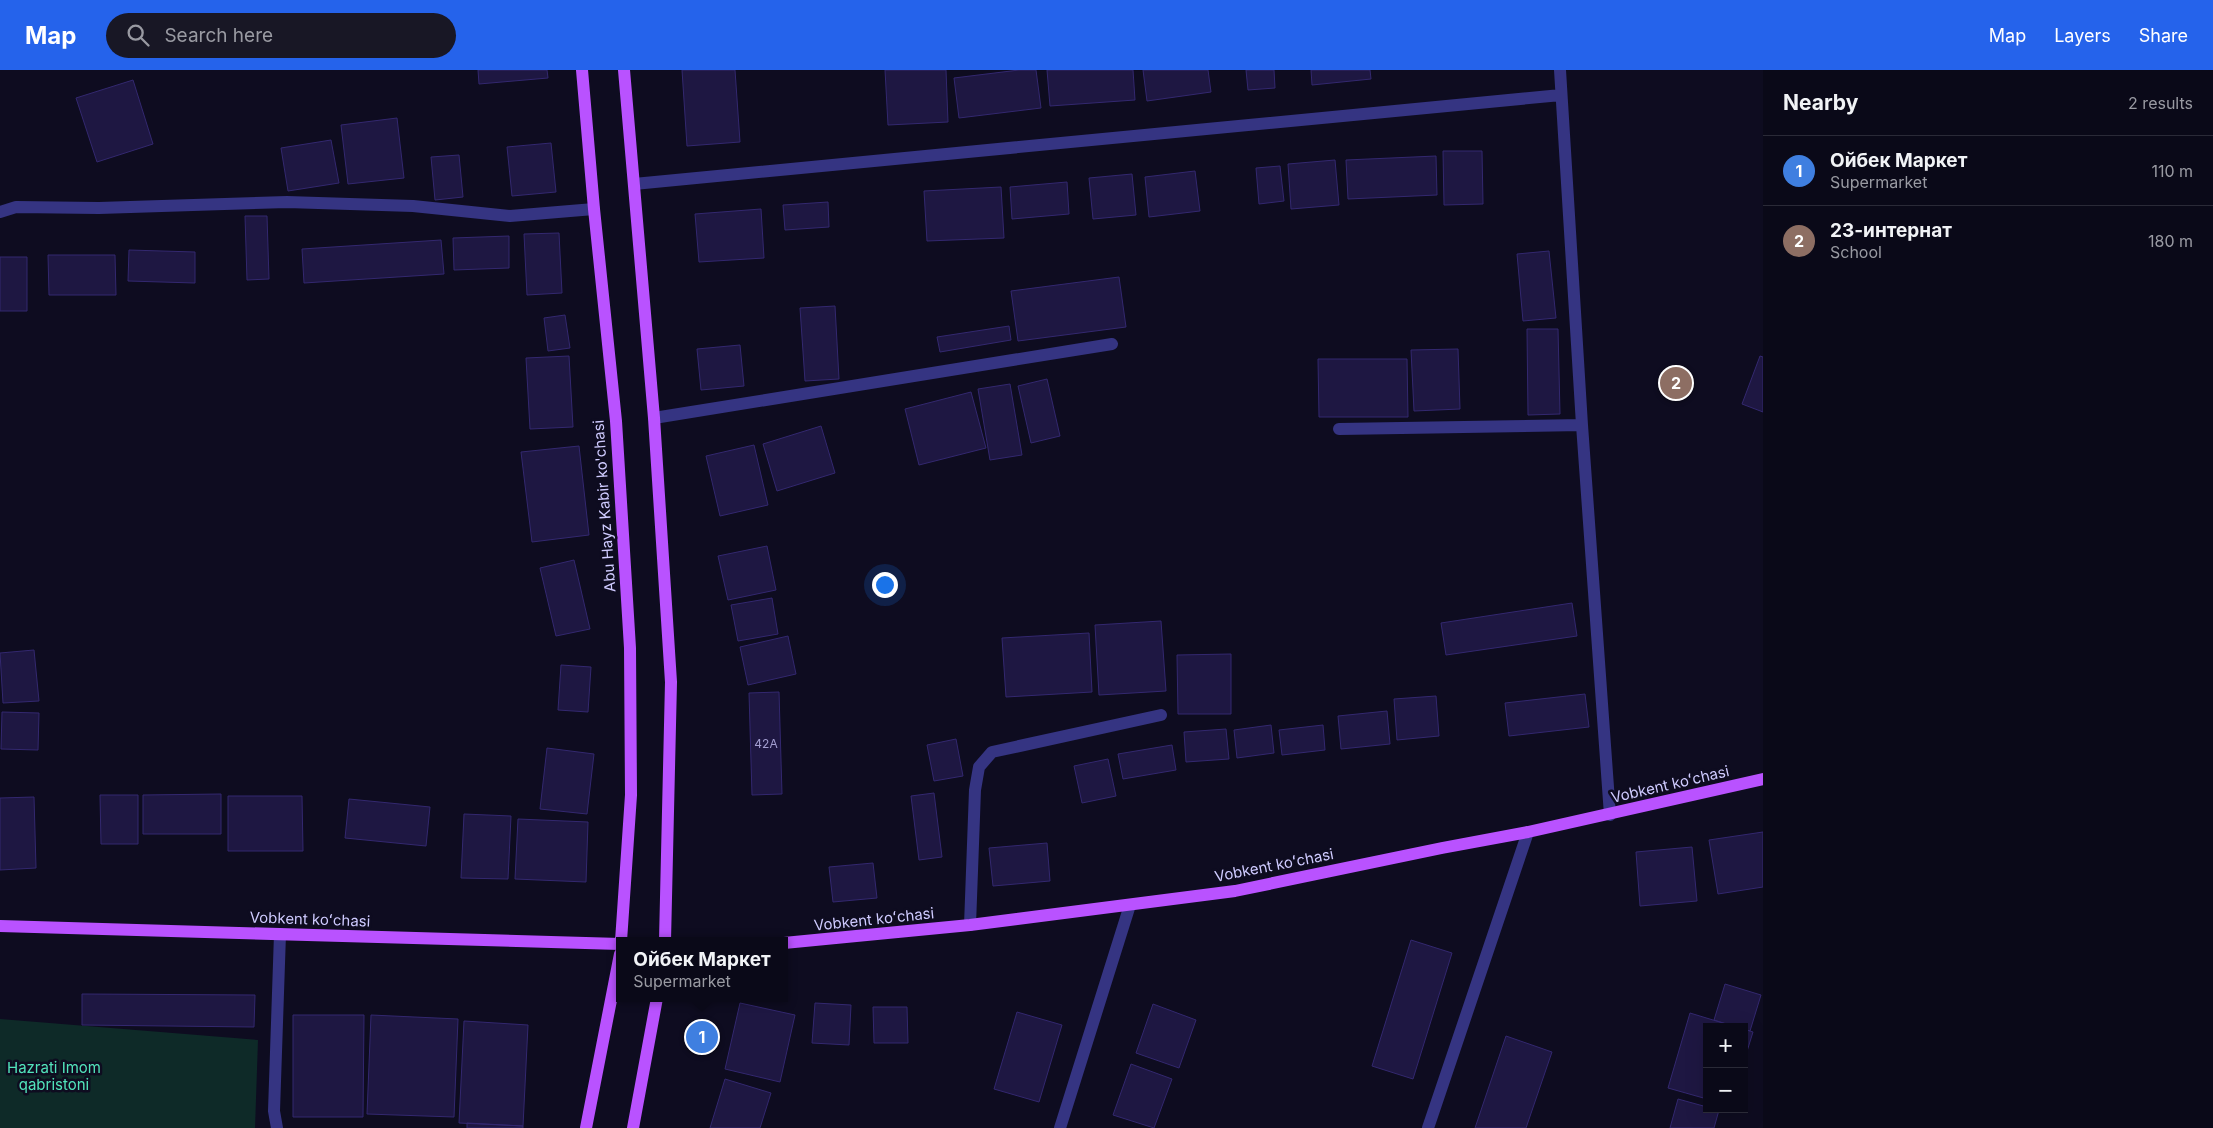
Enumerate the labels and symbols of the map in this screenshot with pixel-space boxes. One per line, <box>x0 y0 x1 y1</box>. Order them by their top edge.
pin: 2 <box>1660 364 1692 402</box>
street label: Abu Hayz Kabir ko'chasi <box>589 419 619 593</box>
your location <box>872 572 898 598</box>
house number: 42A <box>754 736 778 751</box>
street label: Vobkent koʻchasi <box>1609 761 1731 807</box>
street label: Vobkent koʻchasi <box>1213 844 1335 886</box>
street label: Vobkent koʻchasi <box>813 903 935 935</box>
street label: Vobkent koʻchasi <box>249 907 371 931</box>
pin: 1 <box>686 1018 718 1056</box>
park label: Hazrati Imom qabristoni <box>7 1058 101 1094</box>

